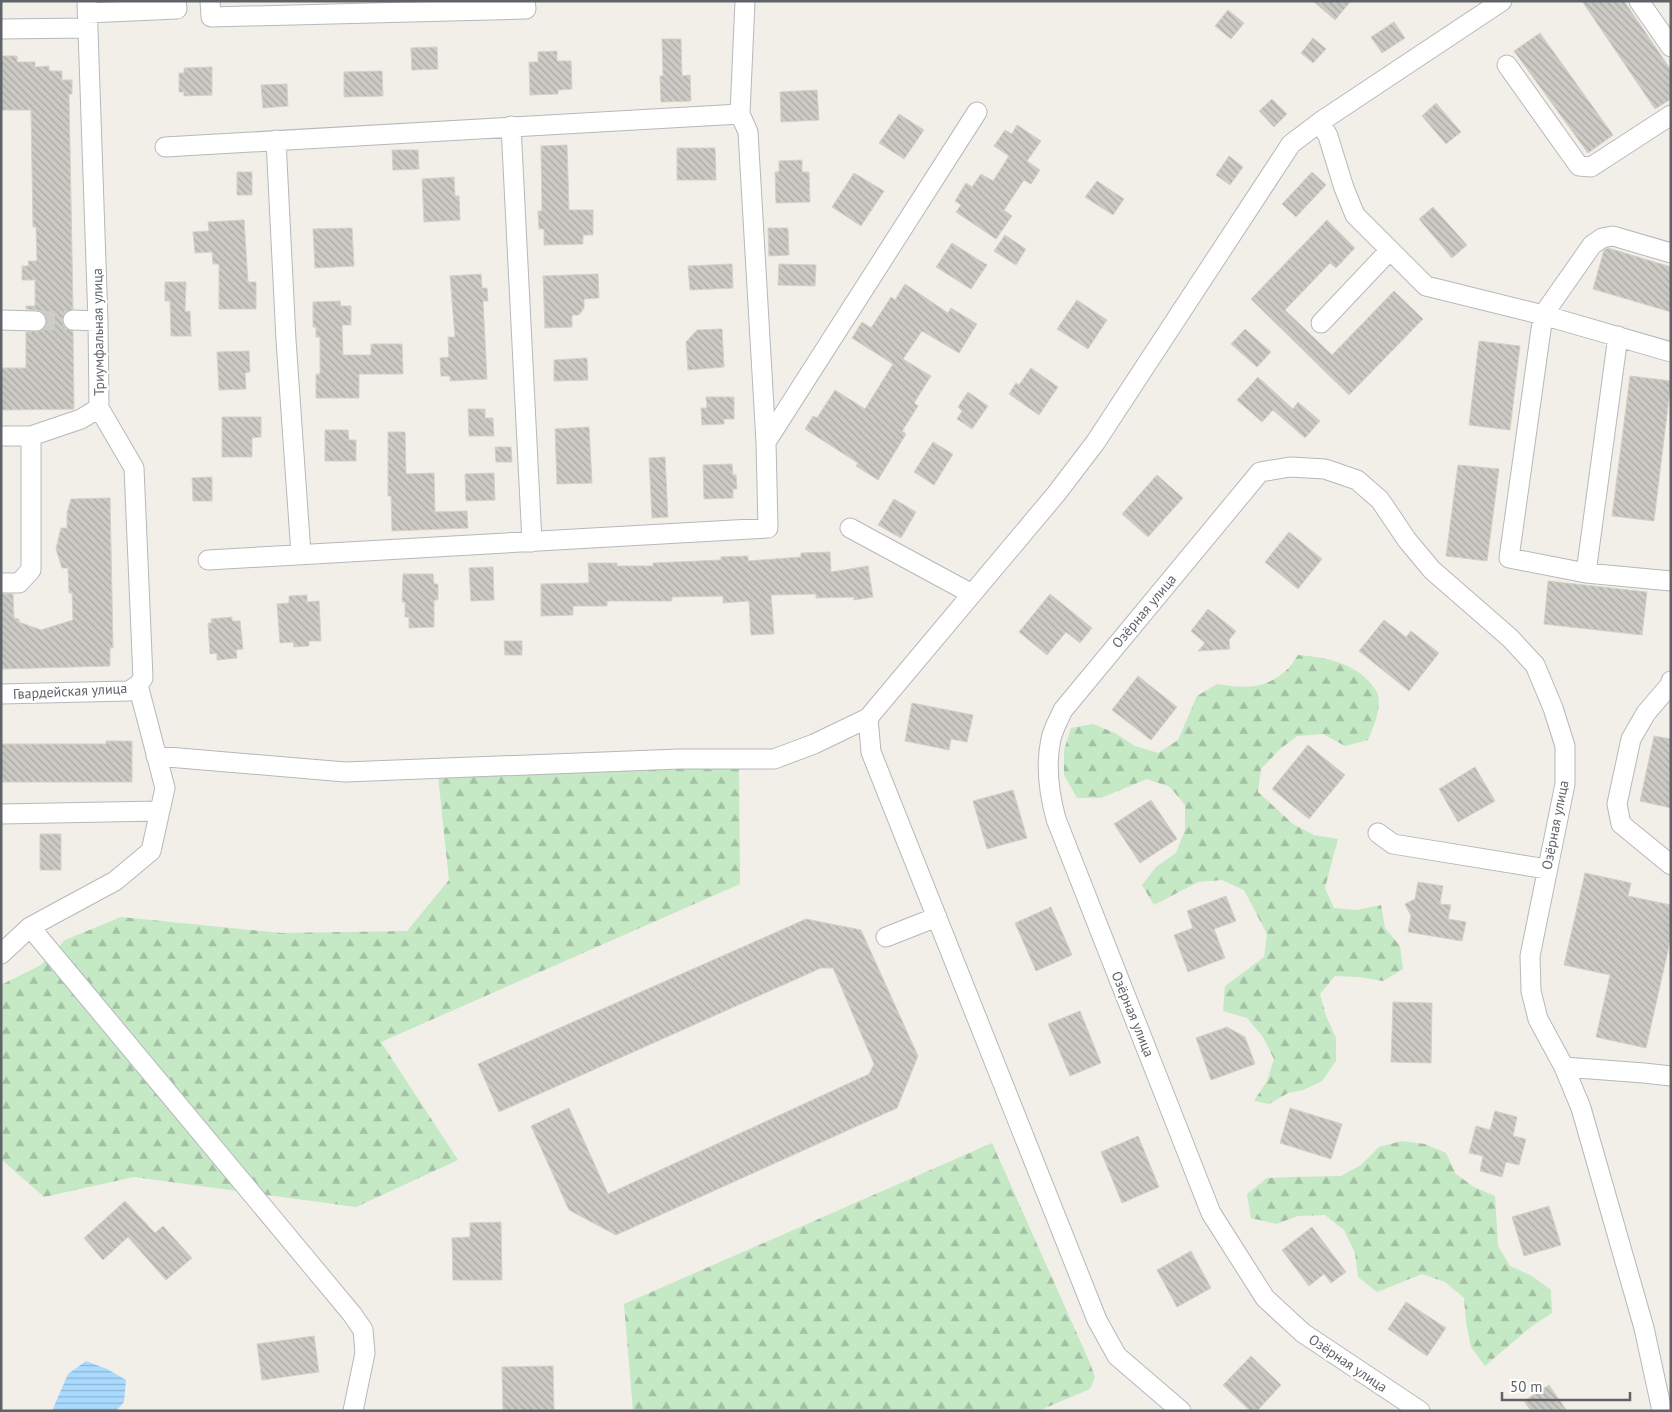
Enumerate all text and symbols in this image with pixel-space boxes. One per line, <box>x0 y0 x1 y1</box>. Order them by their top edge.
street label: Триумфальная улица <box>88 268 108 396</box>
street label: Озёрная улица <box>1108 570 1180 652</box>
street label: Гвардейская улица <box>12 679 128 703</box>
street label: Озёрная улица <box>1537 779 1573 871</box>
street label: Озёрная улица <box>1108 968 1158 1060</box>
street label: Озёрная улица <box>1305 1330 1391 1396</box>
scale bar <box>1502 1370 1630 1402</box>
text: 50 m <box>1510 1377 1543 1396</box>

